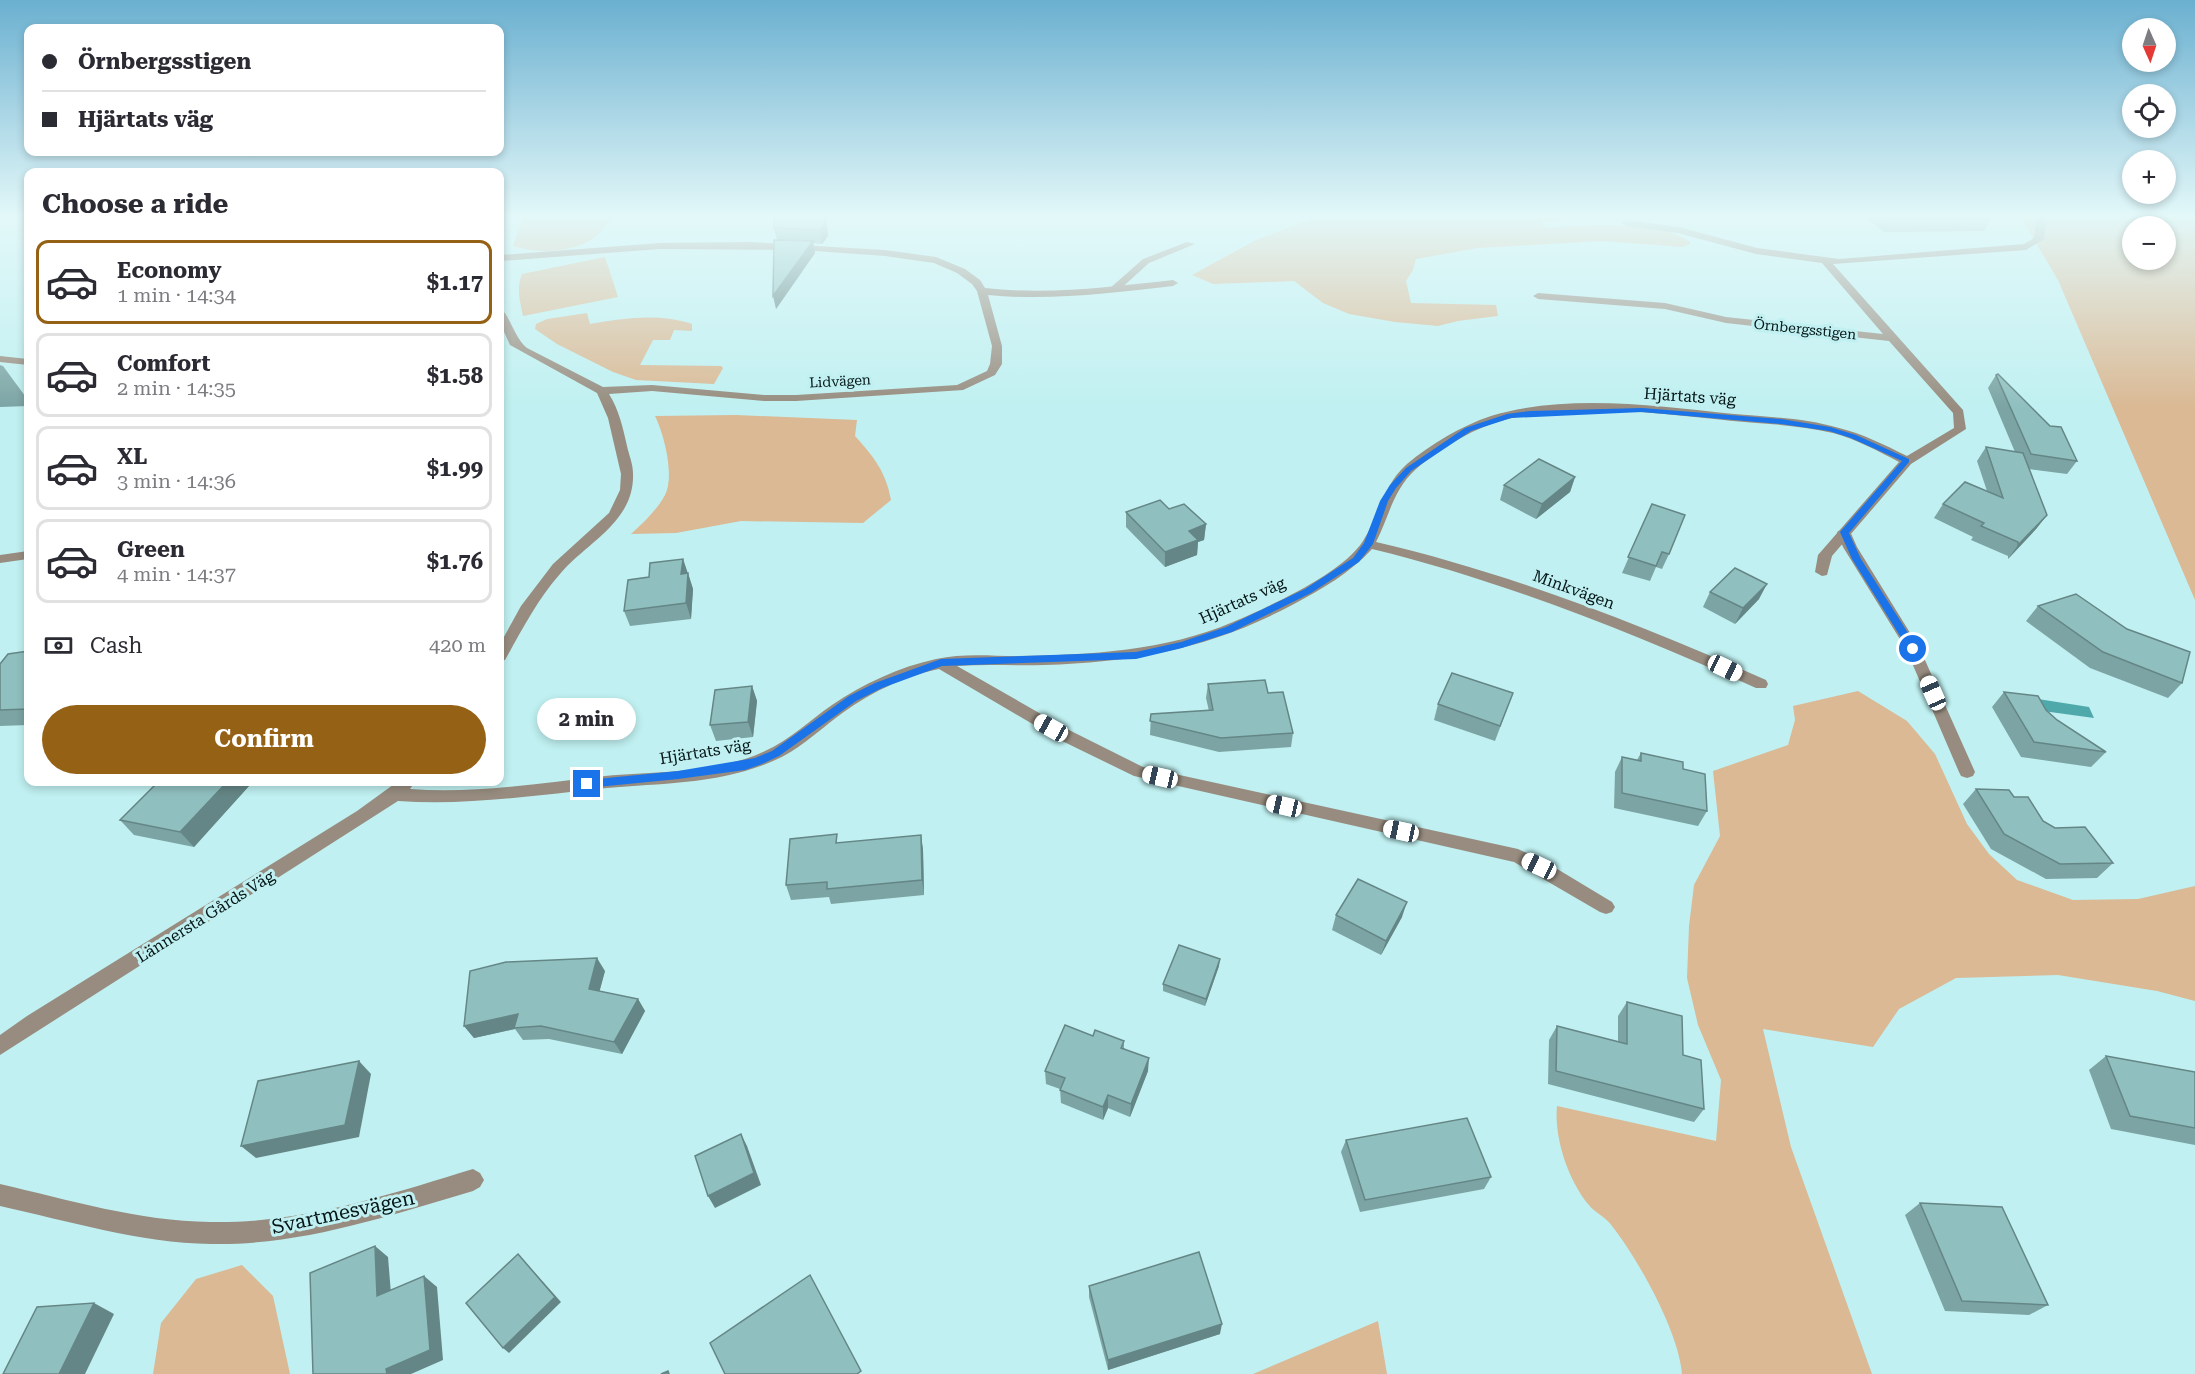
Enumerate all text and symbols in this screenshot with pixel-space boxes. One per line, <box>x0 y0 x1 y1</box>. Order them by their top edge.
north arrow <box>2122 18 2176 72</box>
map controls <box>2122 18 2176 270</box>
text: Örnbergsstigen <box>78 49 251 74</box>
button: locate <box>2122 84 2176 138</box>
text: Hjärtats väg <box>78 107 213 132</box>
button: + <box>2122 150 2176 204</box>
text: Choose a ride <box>42 188 228 220</box>
button: − <box>2122 216 2176 270</box>
icon: car <box>45 255 99 309</box>
text: Economy <box>117 258 221 283</box>
text: $1.17 <box>427 270 483 295</box>
text: 1 min · 14:34 <box>117 283 236 307</box>
street label: Örnbergsstigen <box>1753 316 1857 342</box>
icon: car <box>45 348 99 402</box>
text: Comfort <box>117 351 210 376</box>
text: $1.58 <box>427 363 483 388</box>
street label: Lidvägen <box>809 371 871 391</box>
text: 2 min · 14:35 <box>117 376 236 400</box>
street label: Hjärtats väg <box>1643 384 1738 409</box>
icon: car <box>45 441 99 495</box>
text: XL <box>117 444 147 469</box>
text: $1.99 <box>427 456 483 481</box>
text: 3 min · 14:36 <box>117 469 236 493</box>
icon: car <box>45 534 99 588</box>
text: Green <box>117 537 185 562</box>
text: $1.76 <box>427 549 483 574</box>
text: 4 min · 14:37 <box>117 562 236 586</box>
street label: Minkvägen <box>1530 566 1617 613</box>
street label: Hjärtats väg <box>1196 573 1289 628</box>
icon: cash <box>42 629 75 662</box>
text: Cash <box>90 633 142 658</box>
text: 420 m <box>429 633 486 657</box>
route start <box>1899 635 1926 662</box>
car <box>1705 652 1745 684</box>
car <box>1917 673 1949 713</box>
callout: 2 min <box>538 697 636 739</box>
button: Confirm <box>42 705 486 774</box>
text: 2 min <box>559 707 614 731</box>
car <box>1031 711 1071 745</box>
street label: Hjärtats väg <box>658 735 753 768</box>
car <box>1140 764 1180 790</box>
route end <box>573 770 600 797</box>
car <box>1264 793 1304 819</box>
car <box>1382 818 1420 844</box>
car <box>1519 850 1559 882</box>
street label: Lännersta Gårds Väg <box>133 866 279 967</box>
street label: Svartmesvägen <box>269 1185 417 1239</box>

